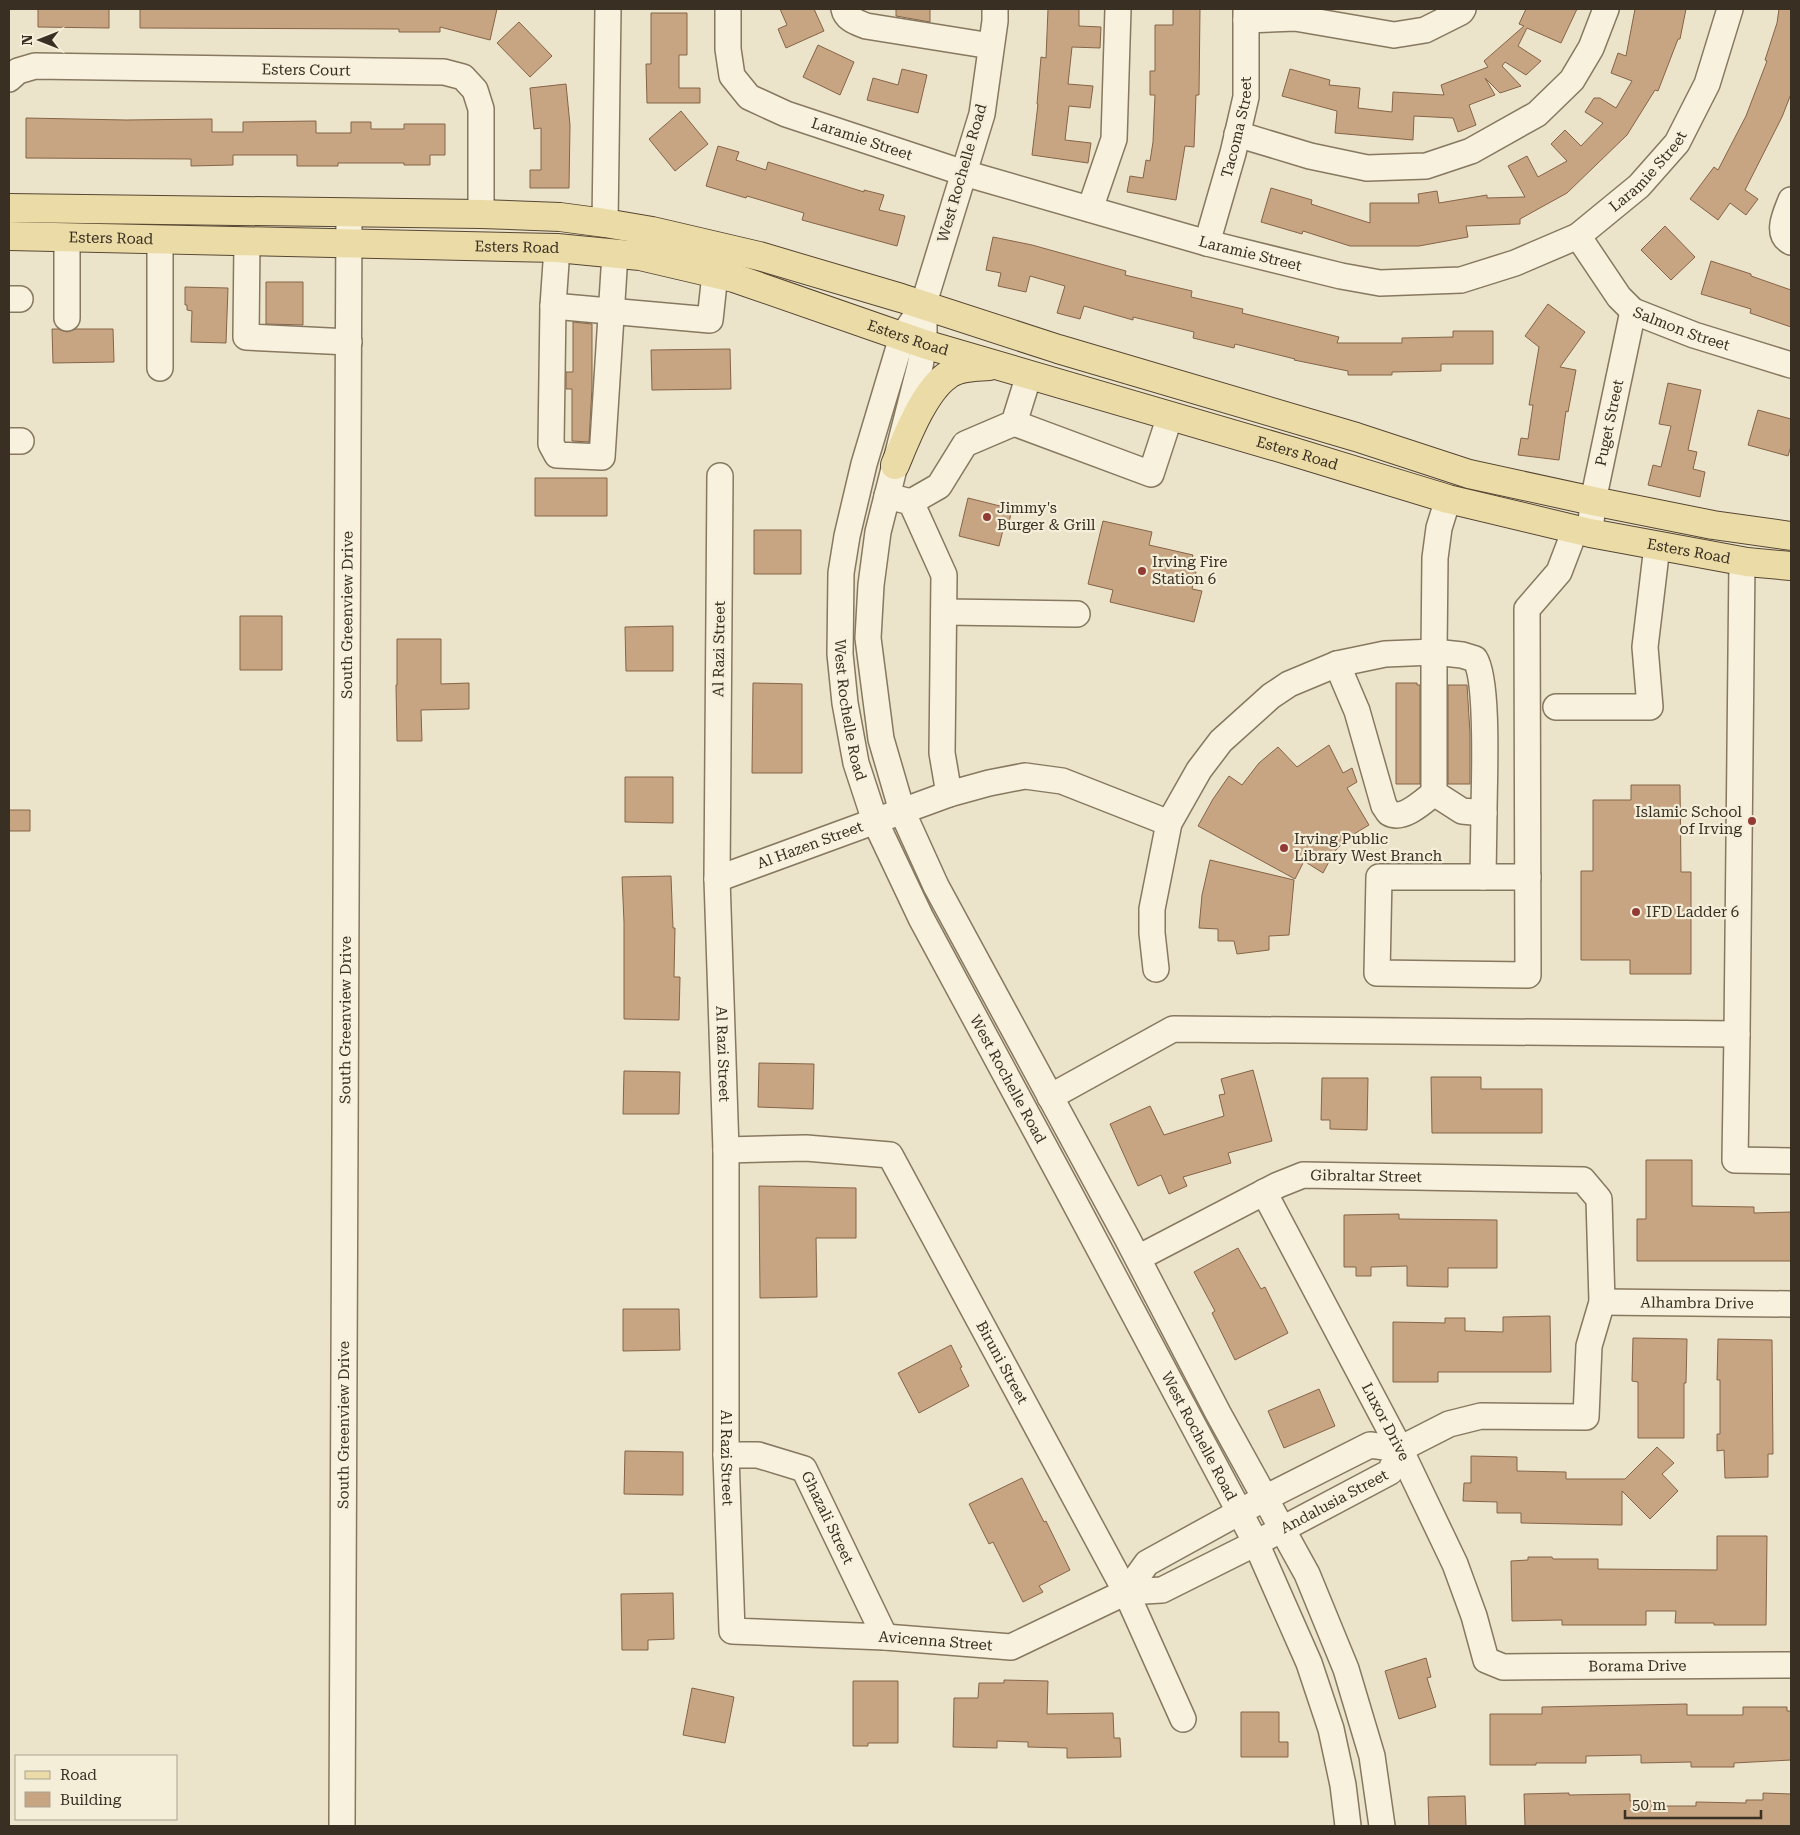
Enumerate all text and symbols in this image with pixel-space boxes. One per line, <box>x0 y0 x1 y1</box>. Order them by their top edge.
north arrow <box>15 15 65 65</box>
text: N <box>19 34 35 45</box>
street label: Esters Court <box>262 60 351 80</box>
street label: Tacoma Street <box>1217 76 1255 180</box>
street label: West Rochelle Road <box>934 101 990 244</box>
street label: Laramie Street <box>809 114 915 164</box>
street label: Laramie Street <box>1606 128 1691 216</box>
street label: Esters Road <box>68 228 154 248</box>
street label: Laramie Street <box>1197 232 1304 275</box>
street label: Esters Road <box>474 237 560 257</box>
street label: Salmon Street <box>1631 303 1732 355</box>
street label: Esters Road <box>865 316 951 360</box>
street label: Puget Street <box>1592 378 1627 468</box>
street label: Esters Road <box>1254 432 1341 474</box>
place label: Jimmy's Burger & Grill <box>997 499 1096 534</box>
marker: Jimmy's Burger & Grill <box>981 511 993 523</box>
street label: South Greenview Drive <box>338 531 357 699</box>
street label: Esters Road <box>1645 535 1732 568</box>
place label: Irving Fire Station 6 <box>1152 553 1228 588</box>
marker: Irving Fire Station 6 <box>1136 565 1148 577</box>
street label: Al Razi Street <box>709 600 729 697</box>
street label: West Rochelle Road <box>831 639 870 783</box>
place label: Islamic School of Irving <box>1635 803 1742 838</box>
marker: Islamic School of Irving <box>1746 815 1758 827</box>
street label: Al Hazen Street <box>754 817 866 873</box>
place label: Irving Public Library West Branch <box>1294 830 1443 865</box>
marker: Irving Public Library West Branch <box>1278 842 1290 854</box>
place label: IFD Ladder 6 <box>1646 903 1739 921</box>
marker: IFD Ladder 6 <box>1630 906 1642 918</box>
street label: South Greenview Drive <box>336 936 355 1104</box>
street label: Al Razi Street <box>712 1005 733 1103</box>
street label: West Rochelle Road <box>966 1012 1050 1147</box>
street label: Gibraltar Street <box>1310 1166 1423 1186</box>
street label: Alhambra Drive <box>1640 1293 1754 1313</box>
street label: Biruni Street <box>972 1318 1032 1407</box>
street label: South Greenview Drive <box>334 1341 353 1509</box>
street label: West Rochelle Road <box>1157 1369 1241 1504</box>
street label: Luxor Drive <box>1358 1380 1413 1464</box>
street label: Al Razi Street <box>717 1410 737 1507</box>
street label: Andalusia Street <box>1278 1466 1391 1537</box>
street label: Ghazali Street <box>797 1468 858 1567</box>
street label: Avicenna Street <box>878 1628 994 1655</box>
street label: Borama Drive <box>1588 1657 1687 1675</box>
legend <box>15 1755 178 1820</box>
text: Road <box>60 1766 97 1784</box>
scale bar <box>1625 1788 1761 1820</box>
text: Building <box>60 1791 122 1809</box>
text: 50 m <box>1632 1796 1667 1814</box>

